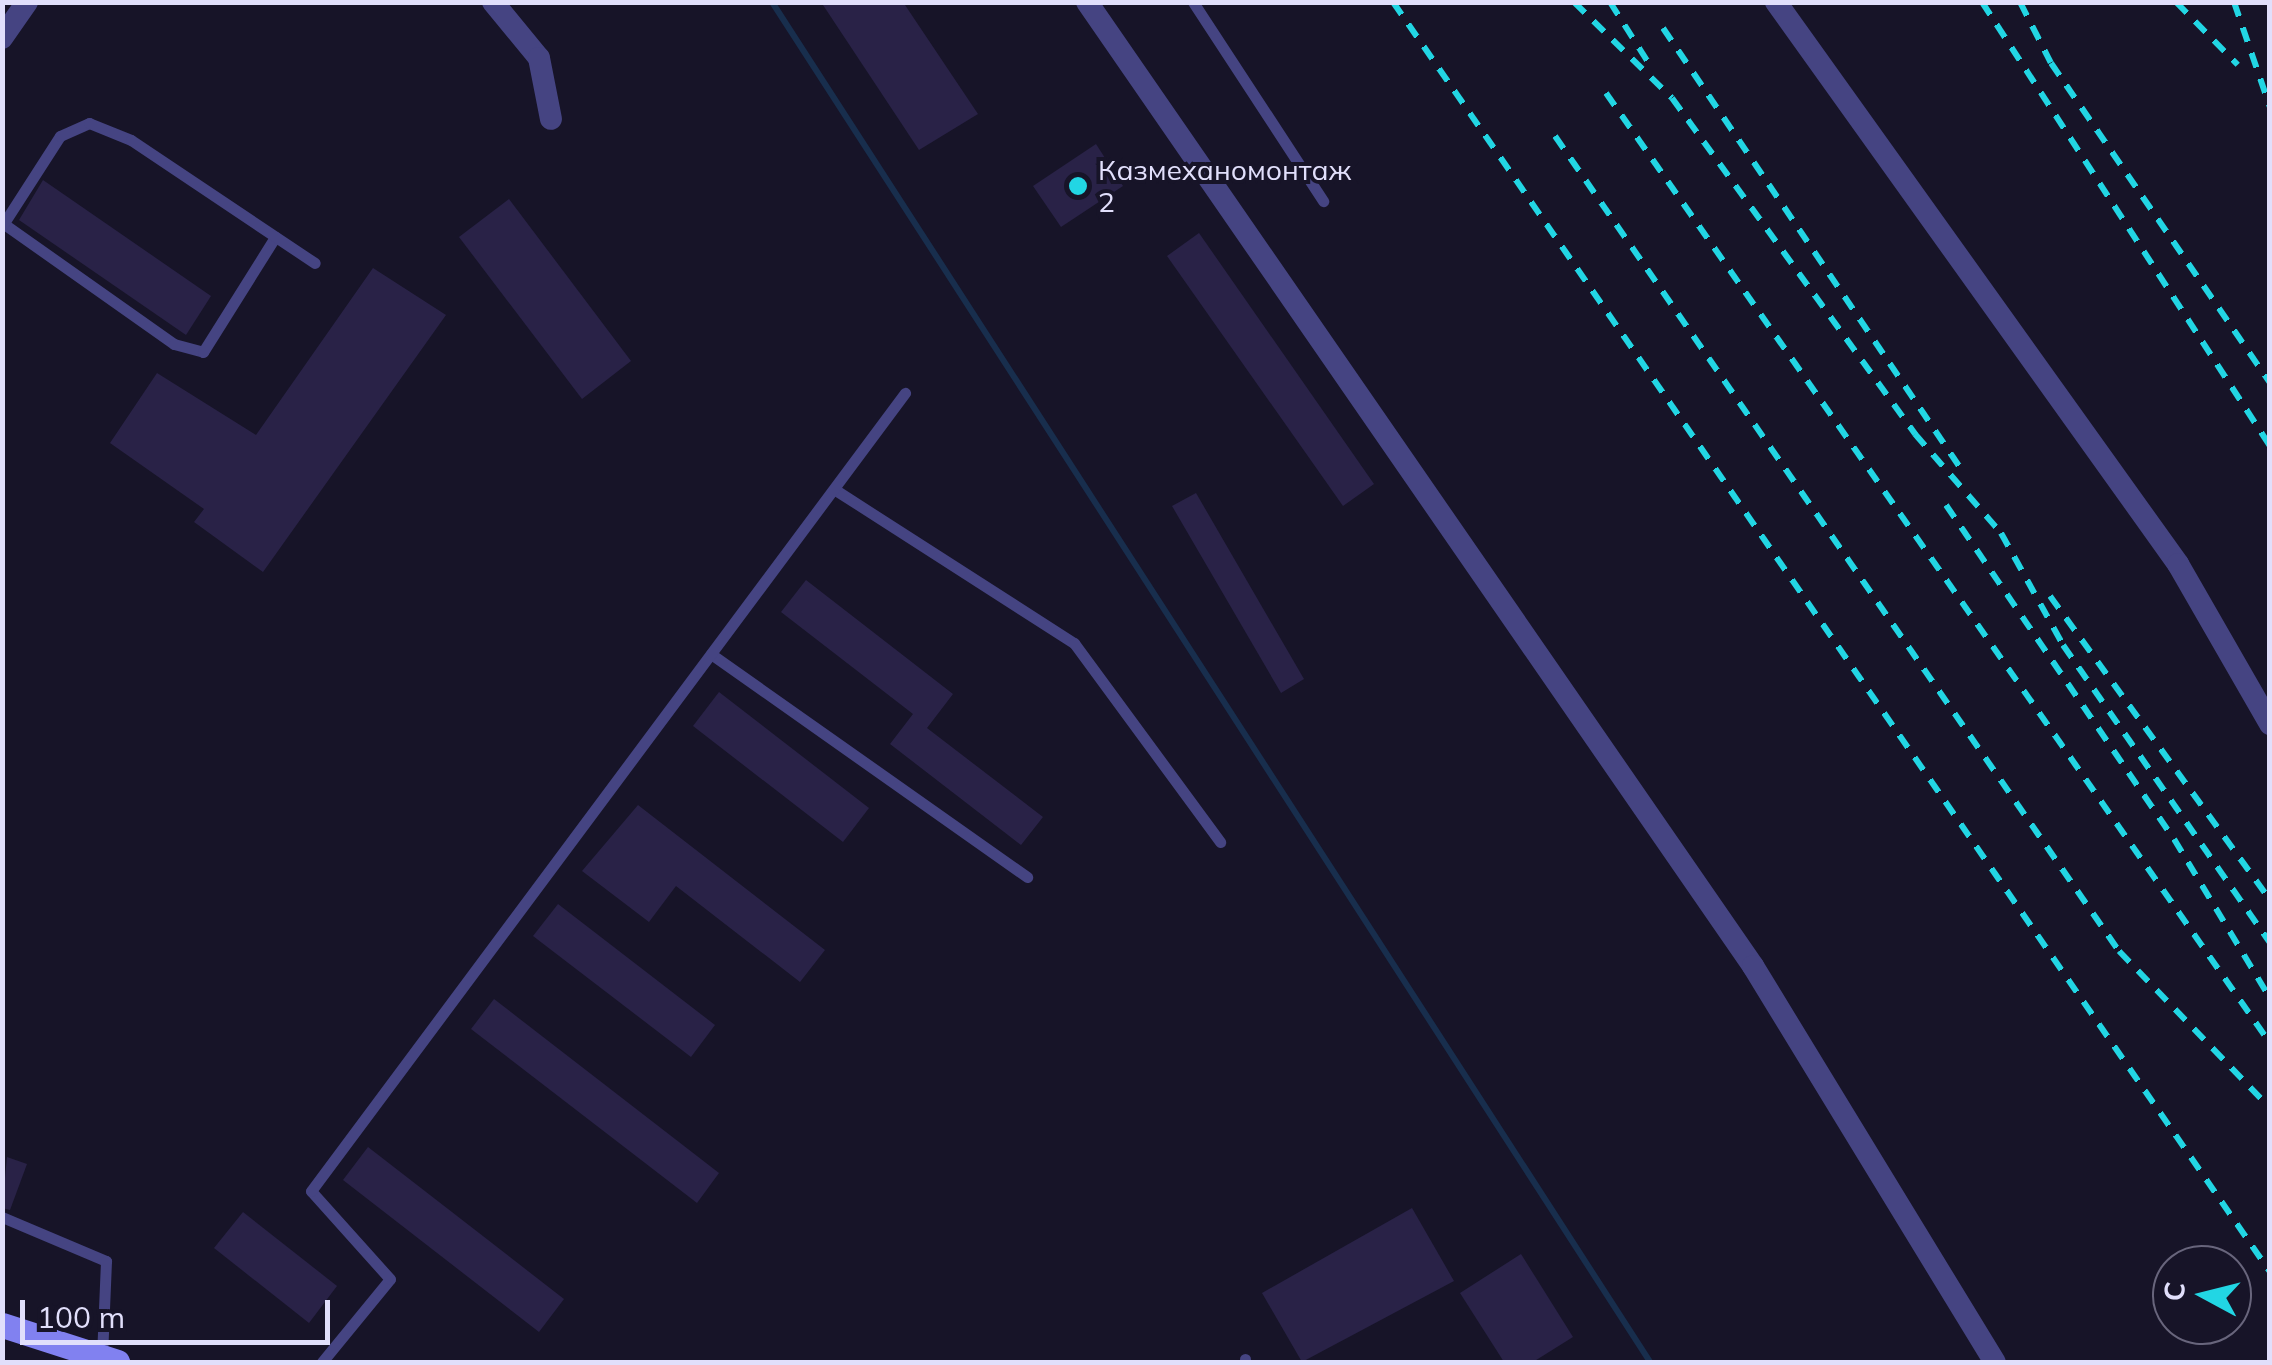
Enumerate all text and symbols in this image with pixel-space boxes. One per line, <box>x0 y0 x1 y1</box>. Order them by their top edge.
place label: Казмеханомонтаж 2 <box>1098 153 1351 219</box>
marker: Казмеханомонтаж 2 <box>1067 175 1089 197</box>
north arrow <box>2152 1245 2252 1345</box>
scale bar <box>25 1280 335 1342</box>
text: С <box>2155 1280 2192 1303</box>
text: 100 m <box>37 1298 125 1336</box>

